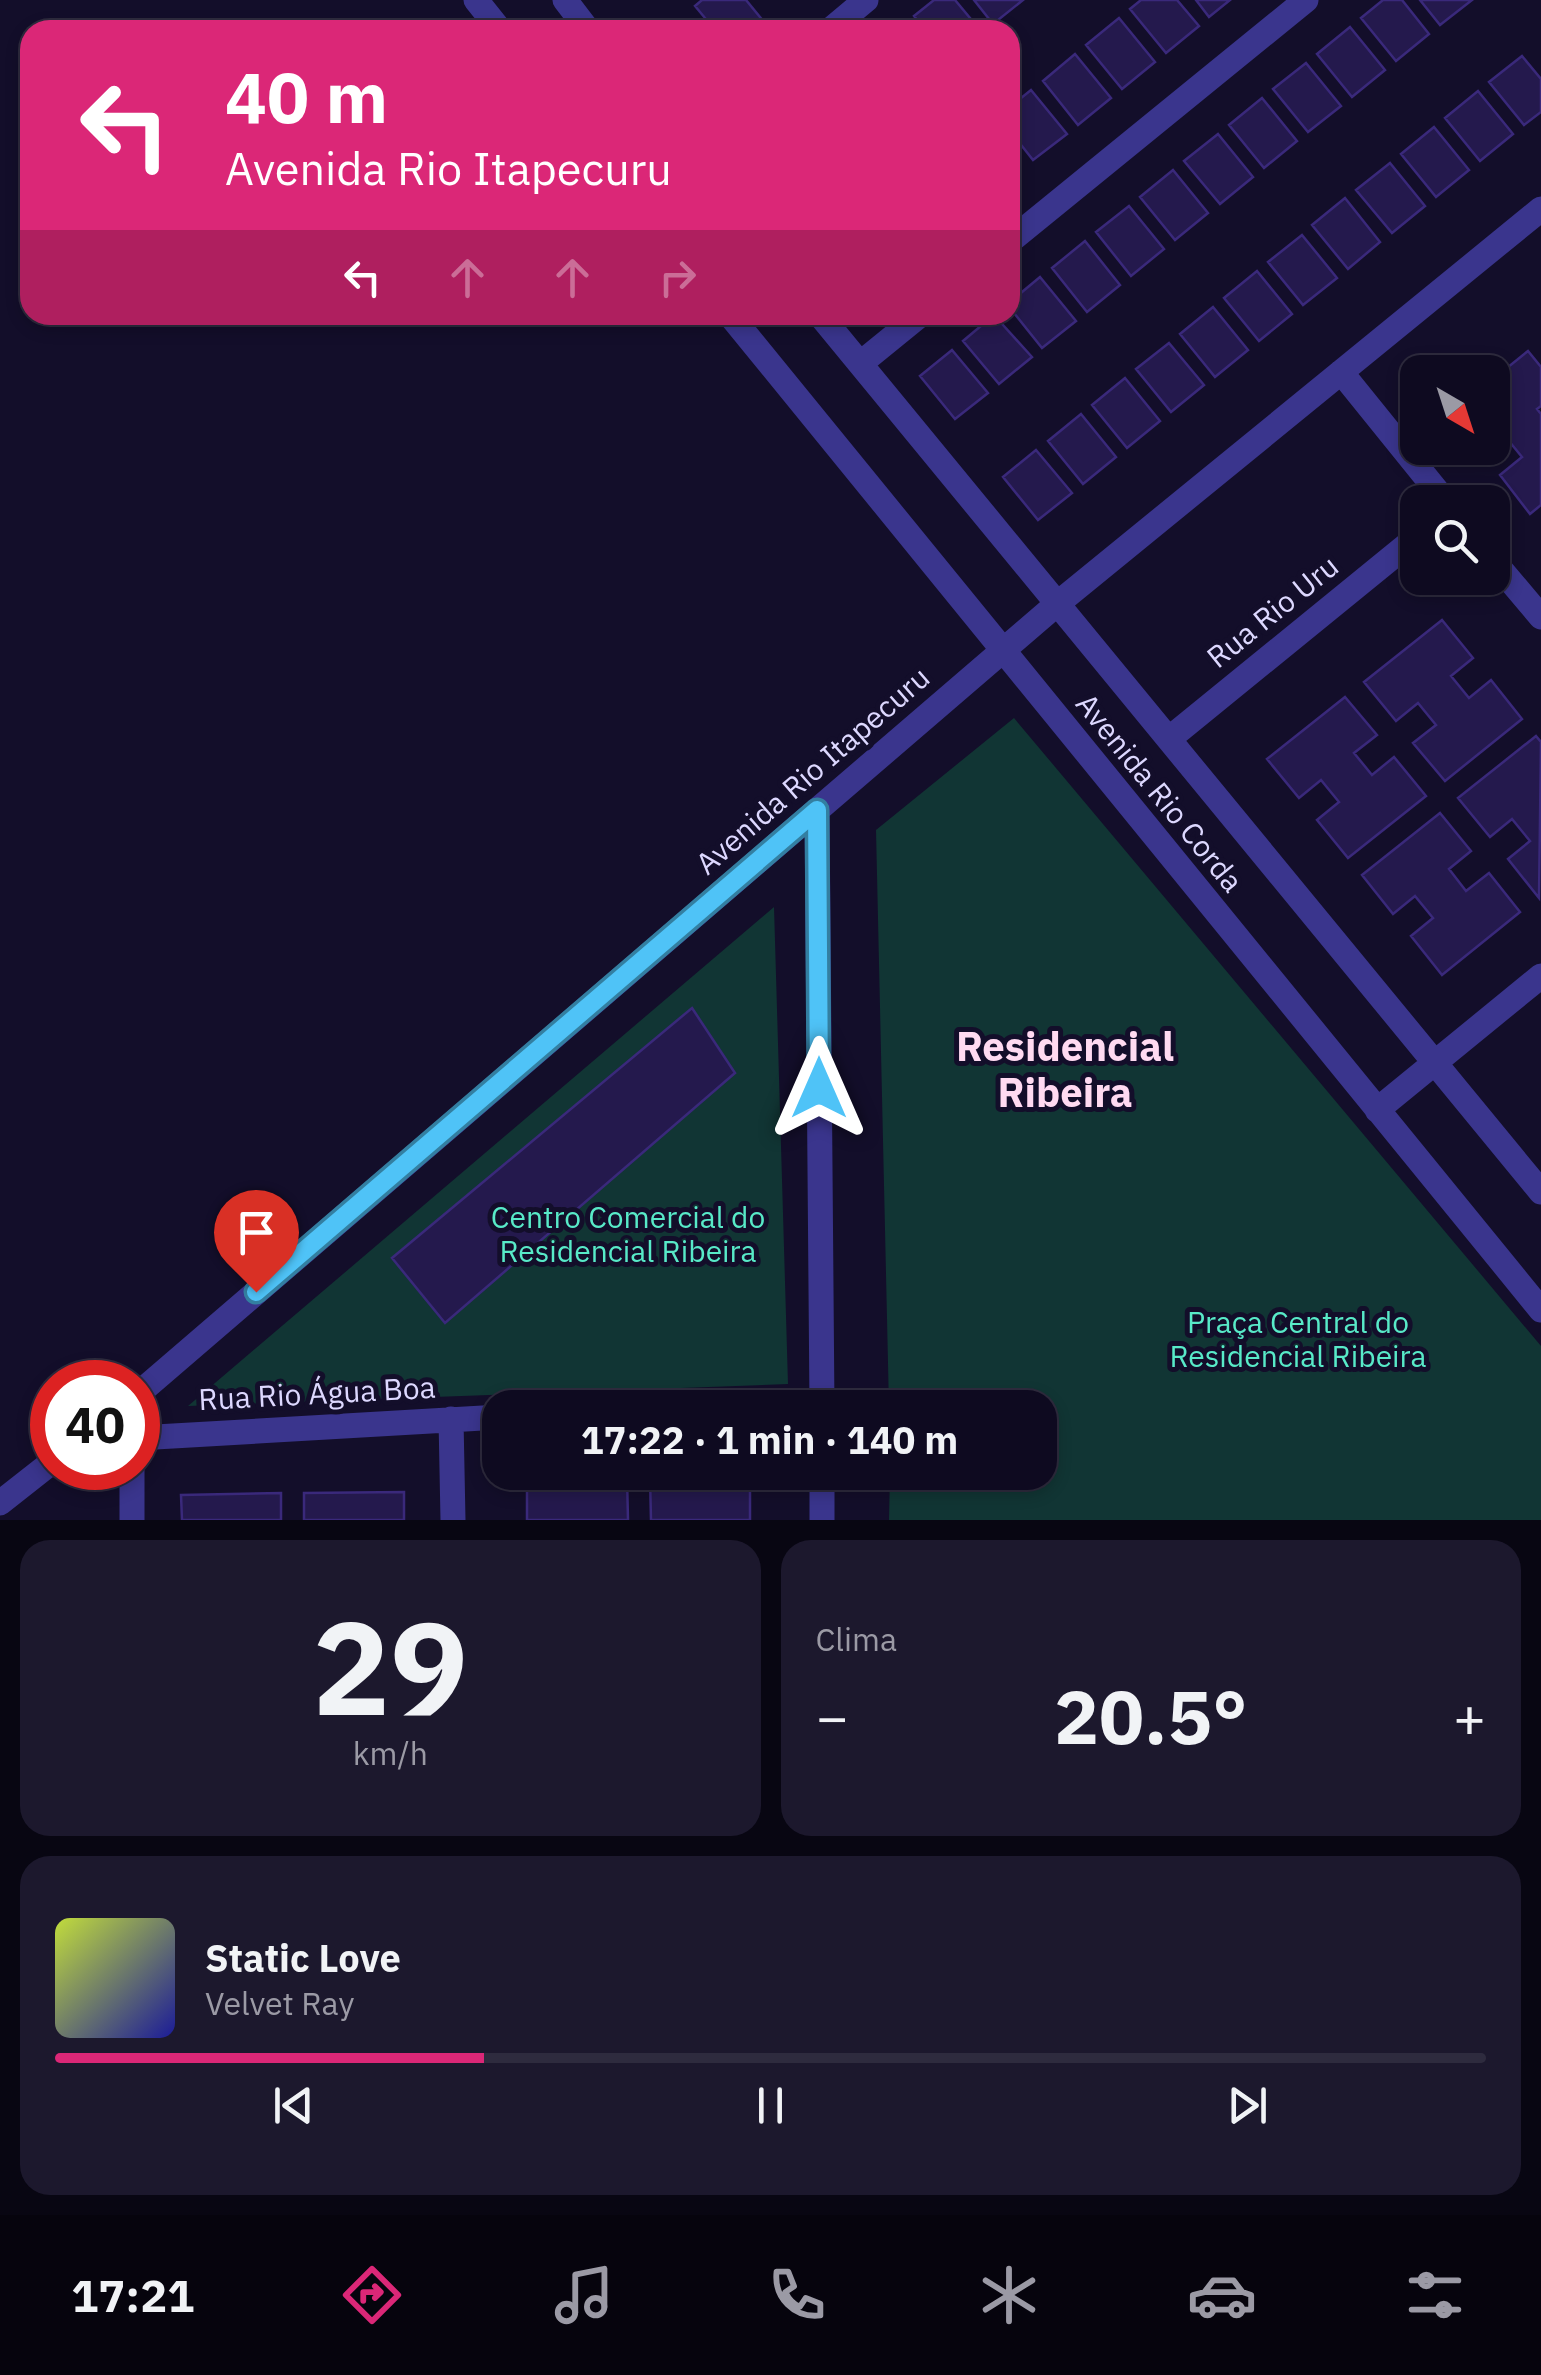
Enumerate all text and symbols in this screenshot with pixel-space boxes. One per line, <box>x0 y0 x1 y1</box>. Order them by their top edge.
text: 40 m <box>225 51 388 142</box>
icon: left <box>60 60 190 190</box>
text: Avenida Rio Itapecuru <box>225 139 672 197</box>
icon: left <box>335 250 390 305</box>
icon: ahead <box>440 250 495 305</box>
icon: ahead <box>545 250 600 305</box>
icon: right <box>650 250 705 305</box>
north arrow <box>1400 355 1510 465</box>
map controls <box>1400 355 1510 595</box>
button: search <box>1400 485 1510 595</box>
street label: Rua Rio Uru <box>1198 546 1346 676</box>
street label: Avenida Rio Itapecuru <box>687 657 937 882</box>
street label: Avenida Rio Corda <box>1068 685 1252 899</box>
district label: Residencial Ribeira <box>956 1020 1174 1118</box>
position arrow <box>767 1036 871 1140</box>
pin <box>214 1190 299 1293</box>
park label: Centro Comercial do Residencial Ribeira <box>491 1197 765 1270</box>
icon: arrive <box>229 1205 284 1260</box>
park label: Praça Central do Residencial Ribeira <box>1169 1302 1427 1375</box>
speed limit sign: 40 <box>30 1360 160 1490</box>
street label: Rua Rio Água Boa <box>197 1367 436 1418</box>
text: 17:22 · 1 min · 140 m <box>581 1415 958 1464</box>
text: 29 <box>312 1582 468 1751</box>
text: Clima <box>816 1618 897 1660</box>
text: 20.5° <box>1054 1667 1248 1765</box>
text: − <box>816 1681 849 1752</box>
text: + <box>1453 1681 1486 1752</box>
text: km/h <box>353 1732 428 1774</box>
text: Static Love <box>205 1933 401 1982</box>
text: Velvet Ray <box>205 1982 354 2024</box>
icon: previous <box>266 2078 321 2133</box>
icon: pause <box>743 2078 798 2133</box>
icon: next <box>1220 2078 1275 2133</box>
icon: directions <box>337 2260 407 2330</box>
icon: music <box>549 2260 619 2330</box>
icon: phone <box>762 2260 832 2330</box>
icon: climate <box>974 2260 1044 2330</box>
icon: car <box>1187 2260 1257 2330</box>
icon: filters <box>1400 2260 1470 2330</box>
text: 17:21 <box>71 2266 194 2324</box>

